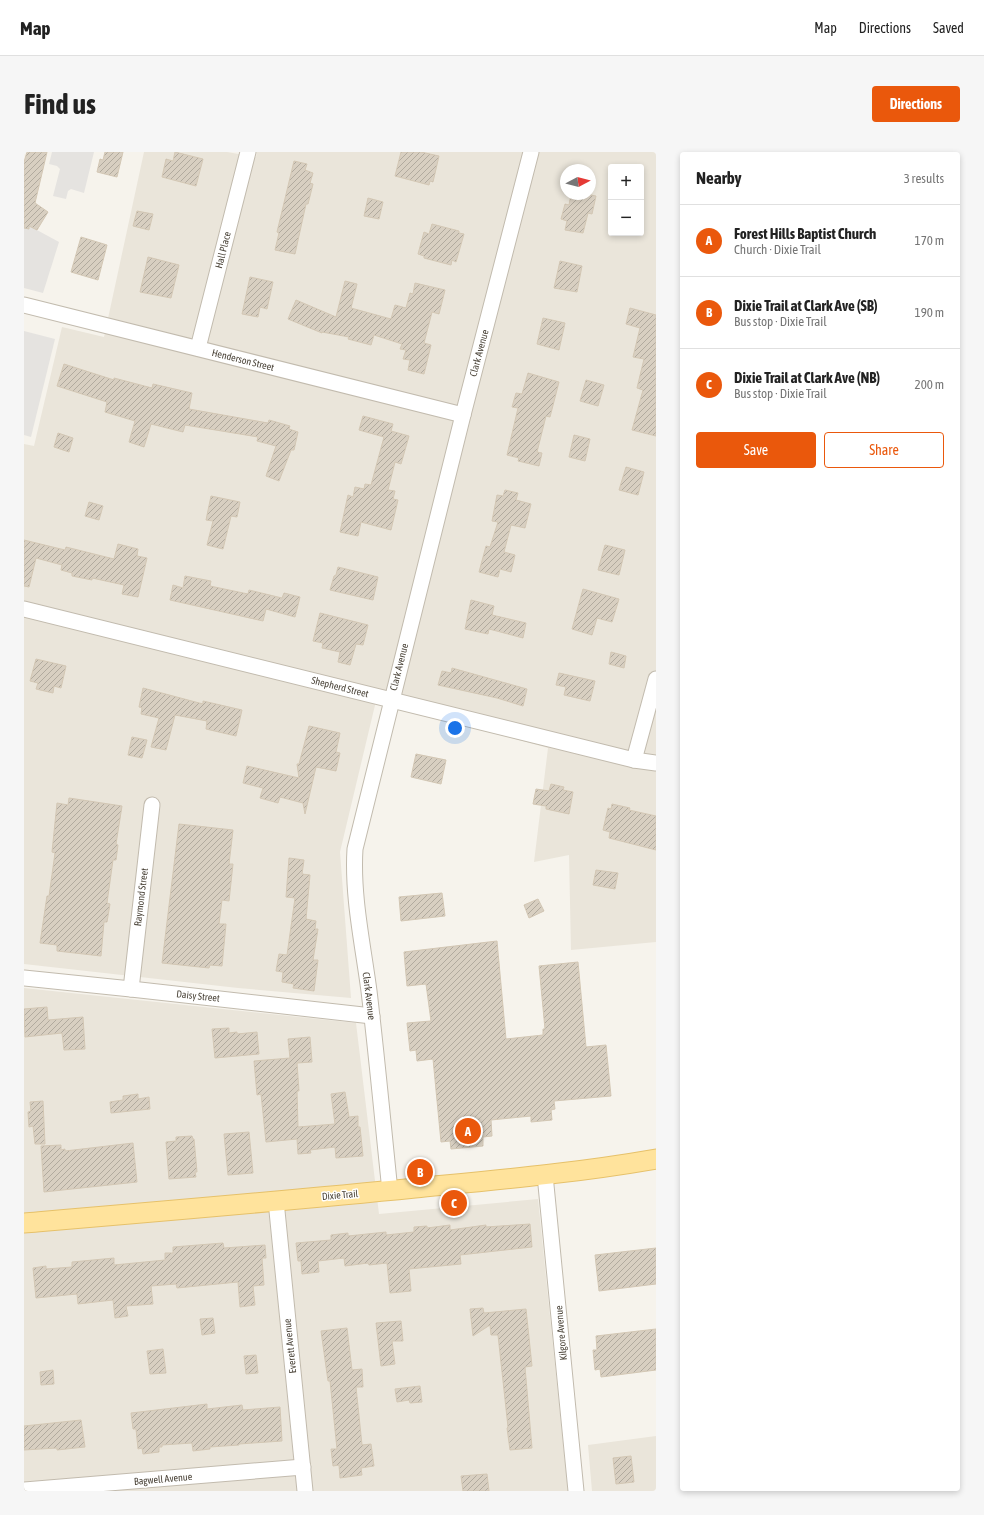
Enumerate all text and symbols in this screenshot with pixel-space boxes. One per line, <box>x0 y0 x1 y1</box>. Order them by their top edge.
text: Map <box>20 17 51 39</box>
text: Map <box>814 20 837 36</box>
text: Directions <box>859 20 911 36</box>
text: Saved <box>933 20 964 36</box>
button: Directions <box>872 86 960 122</box>
text: Find us <box>24 88 96 120</box>
north arrow <box>560 164 596 200</box>
map controls <box>608 164 644 236</box>
button: + <box>608 164 644 200</box>
text: Nearby <box>696 168 742 188</box>
text: 3 results <box>904 171 944 186</box>
button: − <box>608 200 644 236</box>
text: Forest Hills Baptist Church <box>734 225 876 242</box>
street label: Hall Place <box>213 230 233 270</box>
text: A <box>706 233 712 248</box>
text: 170 m <box>915 233 944 248</box>
text: Church · Dixie Trail <box>734 242 821 257</box>
text: Dixie Trail at Clark Ave (SB) <box>734 297 877 314</box>
text: B <box>706 305 712 320</box>
text: 190 m <box>915 305 944 320</box>
text: Bus stop · Dixie Trail <box>734 314 827 329</box>
street label: Clark Avenue <box>467 328 491 378</box>
street label: Henderson Street <box>211 347 275 373</box>
text: Dixie Trail at Clark Ave (NB) <box>734 369 880 386</box>
text: C <box>706 377 712 392</box>
text: 200 m <box>915 377 944 392</box>
text: Bus stop · Dixie Trail <box>734 386 827 401</box>
button: Save <box>696 432 816 468</box>
button: Share <box>824 432 944 468</box>
street label: Clark Avenue <box>388 642 410 692</box>
street label: Shepherd Street <box>310 675 370 699</box>
your location <box>445 718 465 738</box>
street label: Raymond Street <box>132 867 150 927</box>
street label: Clark Avenue <box>361 971 377 1021</box>
street label: Daisy Street <box>176 988 220 1004</box>
pin: A <box>455 1116 481 1146</box>
pin: B <box>407 1157 433 1187</box>
street label: Dixie Trail <box>321 1188 359 1202</box>
pin: C <box>441 1188 467 1218</box>
street label: Kilgore Avenue <box>553 1305 569 1361</box>
street label: Everett Avenue <box>282 1318 298 1374</box>
street label: Bagwell Avenue <box>133 1471 193 1487</box>

